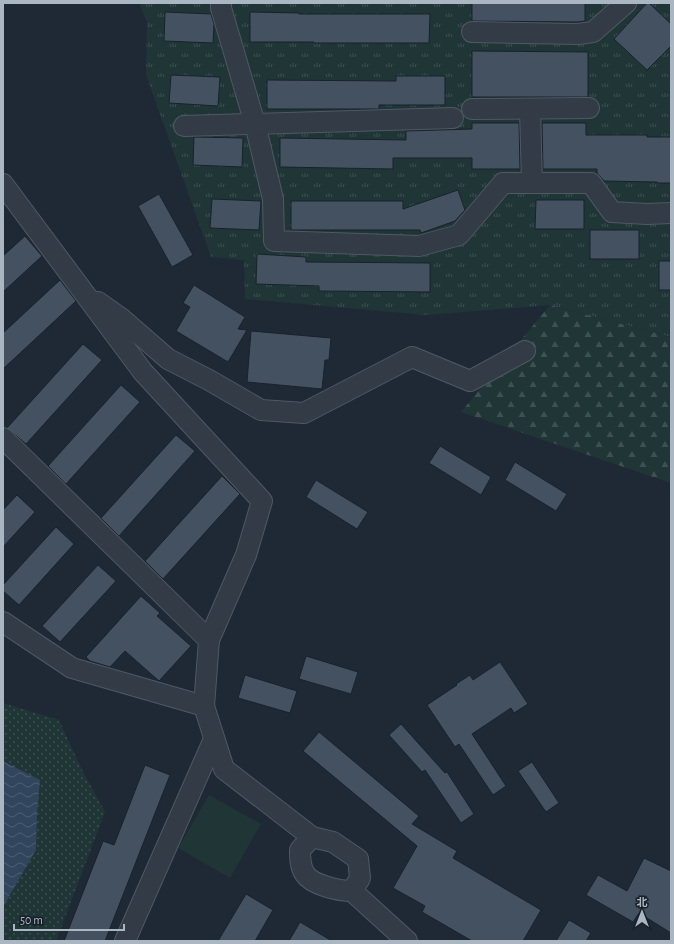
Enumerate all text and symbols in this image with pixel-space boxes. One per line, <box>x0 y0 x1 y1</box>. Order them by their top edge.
north arrow <box>622 892 662 932</box>
text: 北 <box>637 897 648 908</box>
scale bar <box>14 906 124 932</box>
text: 50 m <box>20 914 43 926</box>

